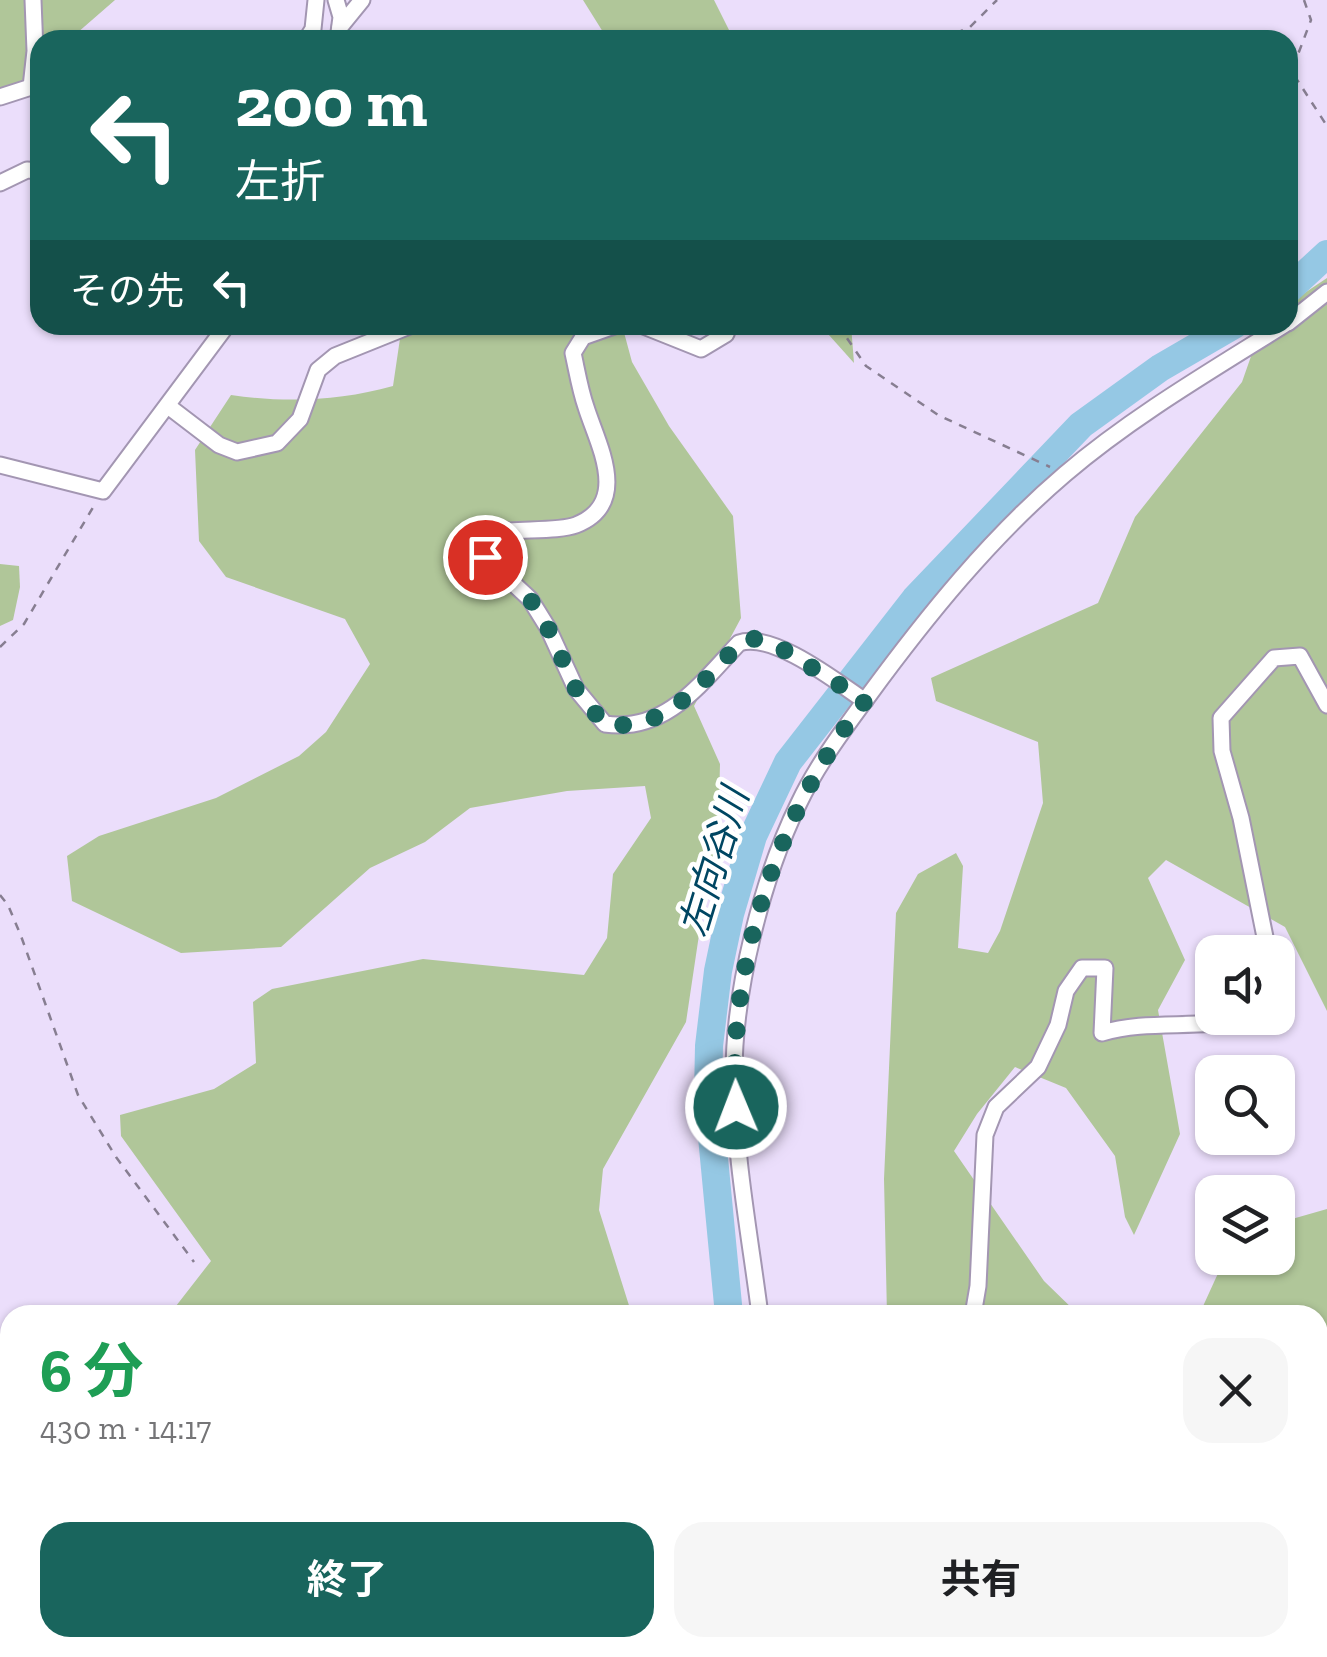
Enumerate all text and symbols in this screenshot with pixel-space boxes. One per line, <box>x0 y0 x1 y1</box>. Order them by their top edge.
text: 200 m <box>235 60 428 144</box>
icon: left <box>70 70 200 200</box>
text: 左折 <box>235 155 325 209</box>
icon: left <box>204 260 259 315</box>
text: その先 <box>70 268 184 314</box>
pin <box>443 515 528 600</box>
icon: arrive <box>458 530 513 585</box>
water label: 左向谷川 <box>670 779 759 941</box>
map controls <box>1195 935 1295 1275</box>
button: sound <box>1195 935 1295 1035</box>
position arrow <box>684 1055 788 1159</box>
button: search <box>1195 1055 1295 1155</box>
button: layers <box>1195 1175 1295 1275</box>
text: 6 分 <box>40 1335 143 1407</box>
button: close <box>1183 1338 1288 1443</box>
text: 430 m · 14:17 <box>40 1409 211 1447</box>
button: 終了 <box>40 1522 654 1637</box>
button: 共有 <box>674 1522 1288 1637</box>

